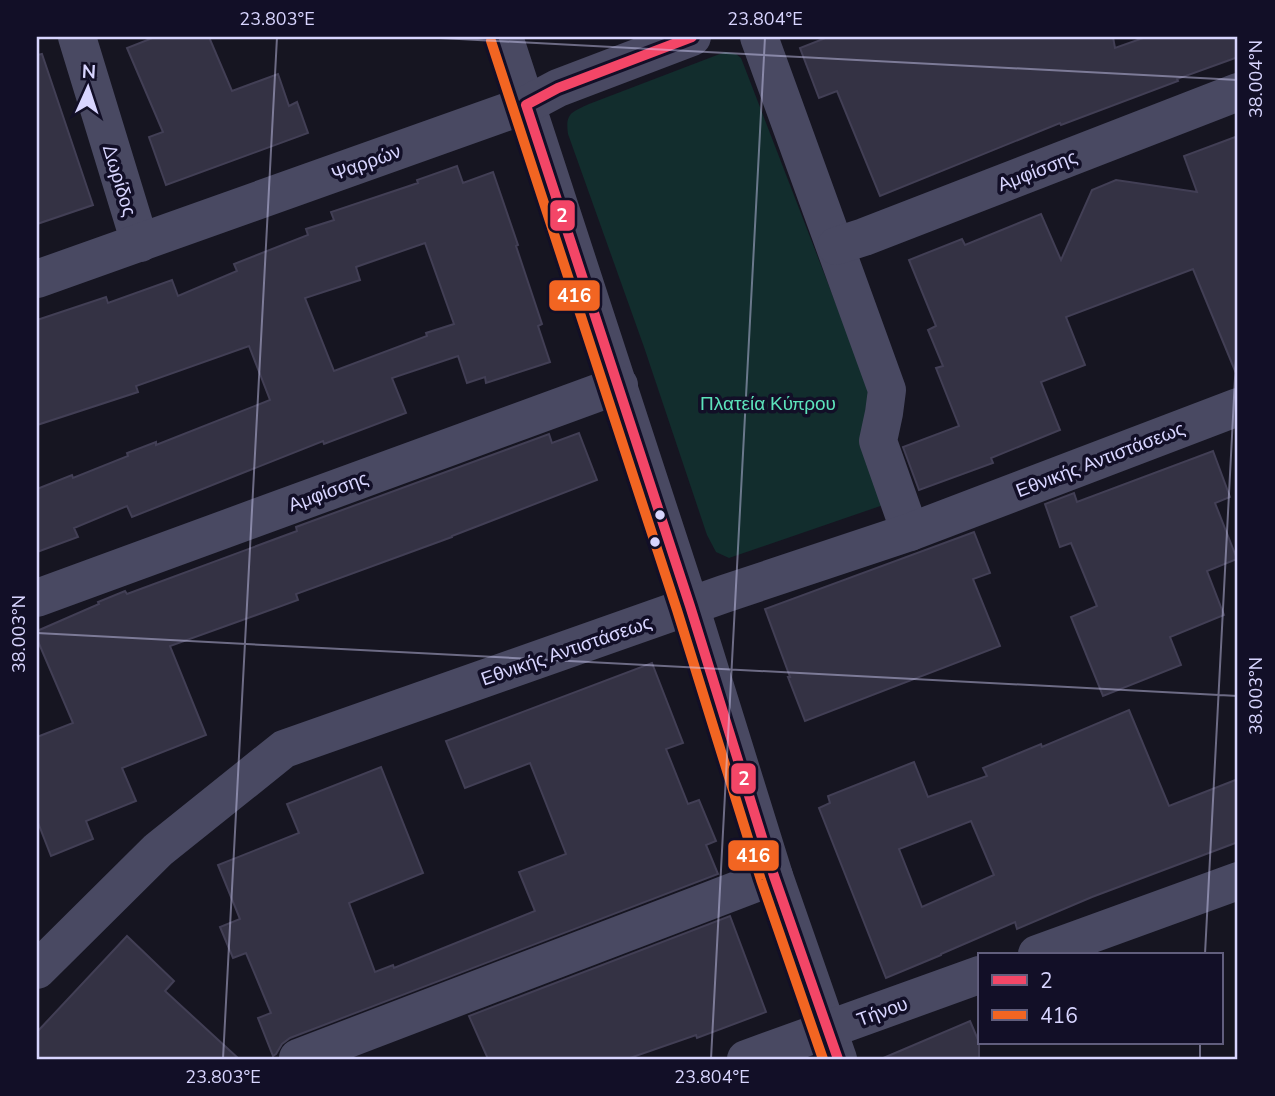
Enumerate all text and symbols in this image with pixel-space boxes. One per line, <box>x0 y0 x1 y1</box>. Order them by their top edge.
text: 23.803°E <box>239 7 315 31</box>
text: 23.804°E <box>727 7 803 31</box>
text: 38.004°N <box>1244 40 1268 118</box>
north arrow <box>52 52 122 122</box>
text: N <box>81 59 97 85</box>
street label: Ψαρρών <box>328 138 405 187</box>
street label: Δωρίδος <box>96 141 142 219</box>
street label: Αμφίσσης <box>994 144 1081 198</box>
line badge: 2 <box>549 199 576 232</box>
text: 2 <box>556 203 568 229</box>
line badge: 416 <box>548 279 601 312</box>
text: 416 <box>557 283 591 309</box>
park label: Πλατεία Κύπρου <box>700 391 836 417</box>
street label: Εθνικής Αντιστάσεως <box>1012 416 1188 504</box>
street label: Αμφίσσης <box>285 466 372 518</box>
unlabelled marker <box>653 508 667 522</box>
unlabelled marker <box>648 535 662 549</box>
text: 38.003°N <box>7 595 31 673</box>
street label: Εθνικής Αντιστάσεως <box>478 610 655 692</box>
text: 38.003°N <box>1244 657 1268 735</box>
line badge: 2 <box>730 762 757 795</box>
text: 2 <box>738 766 750 792</box>
line badge: 416 <box>727 839 780 872</box>
text: 416 <box>736 843 770 869</box>
legend <box>978 953 1222 1044</box>
text: 2 <box>1040 967 1053 995</box>
street label: Τήνου <box>853 991 912 1033</box>
text: 416 <box>1040 1002 1078 1030</box>
text: 23.803°E <box>185 1065 261 1089</box>
text: 23.804°E <box>674 1065 750 1089</box>

